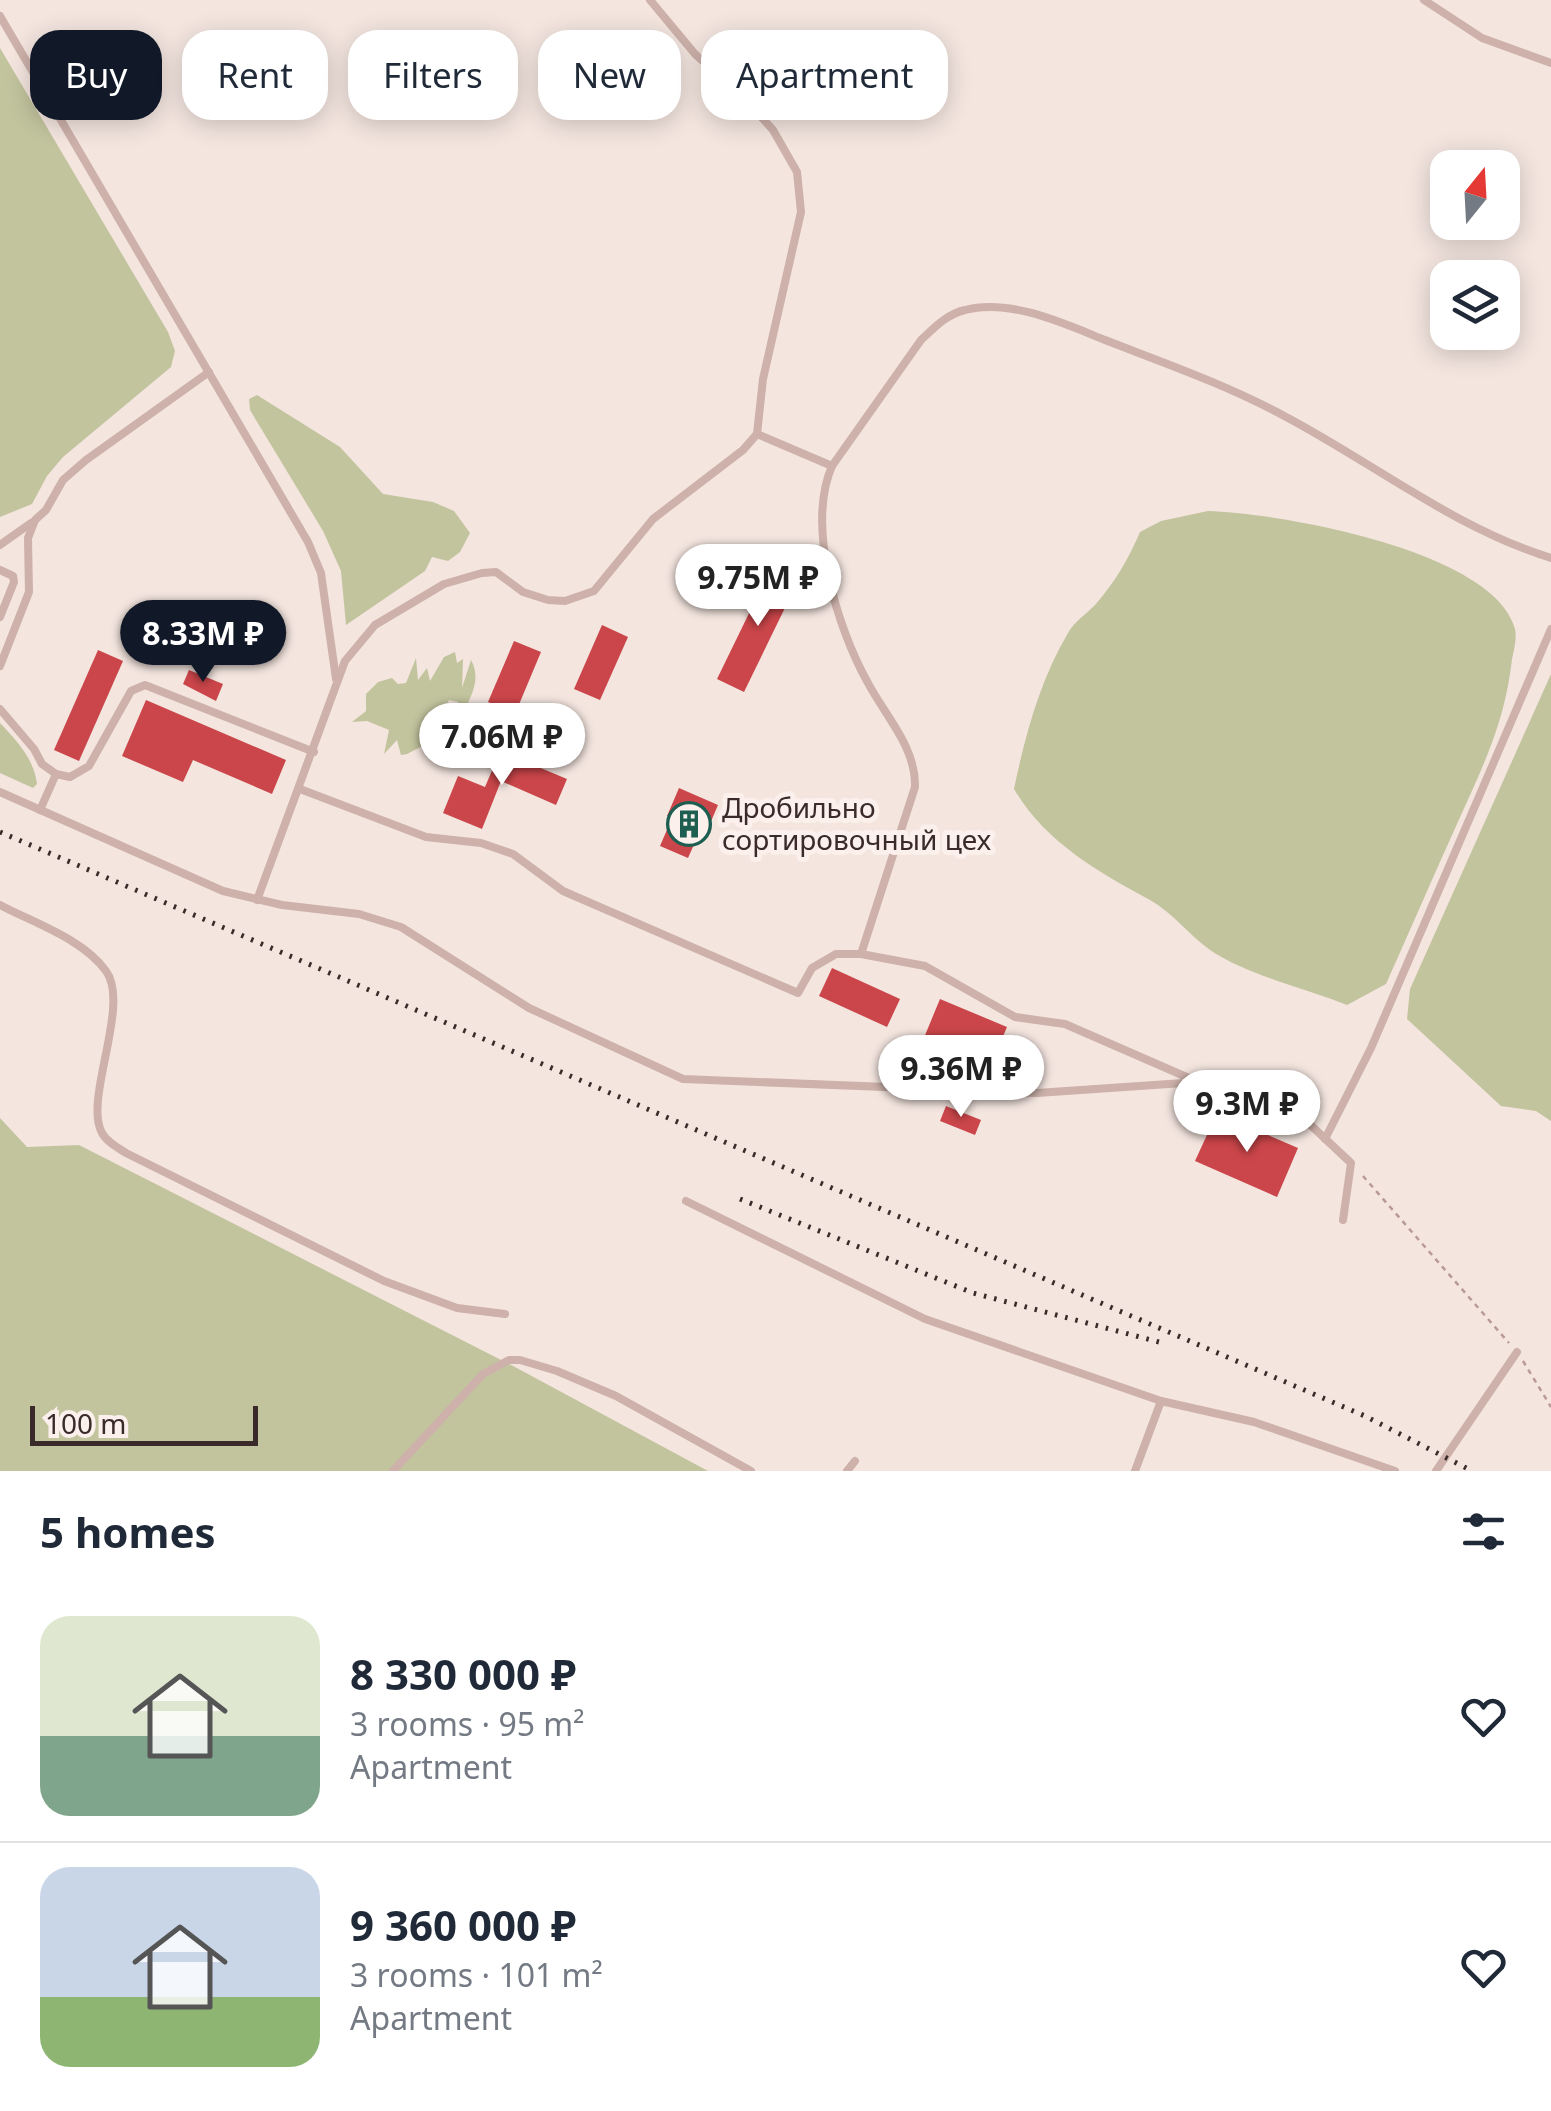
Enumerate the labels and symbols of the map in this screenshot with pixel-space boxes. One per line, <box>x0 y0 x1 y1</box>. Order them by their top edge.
north arrow <box>1430 150 1520 240</box>
pin: 9.75M ₽ <box>666 544 850 629</box>
pin: 8.33M ₽ <box>111 600 295 685</box>
pin: 7.06M ₽ <box>410 703 594 788</box>
place label: Дробильно сортировочный цех <box>722 788 992 858</box>
building icon: Дробильно сортировочный цех <box>666 801 712 847</box>
pin: 9.36M ₽ <box>869 1035 1053 1120</box>
pin: 9.3M ₽ <box>1166 1070 1328 1155</box>
scale bar <box>30 1401 258 1446</box>

